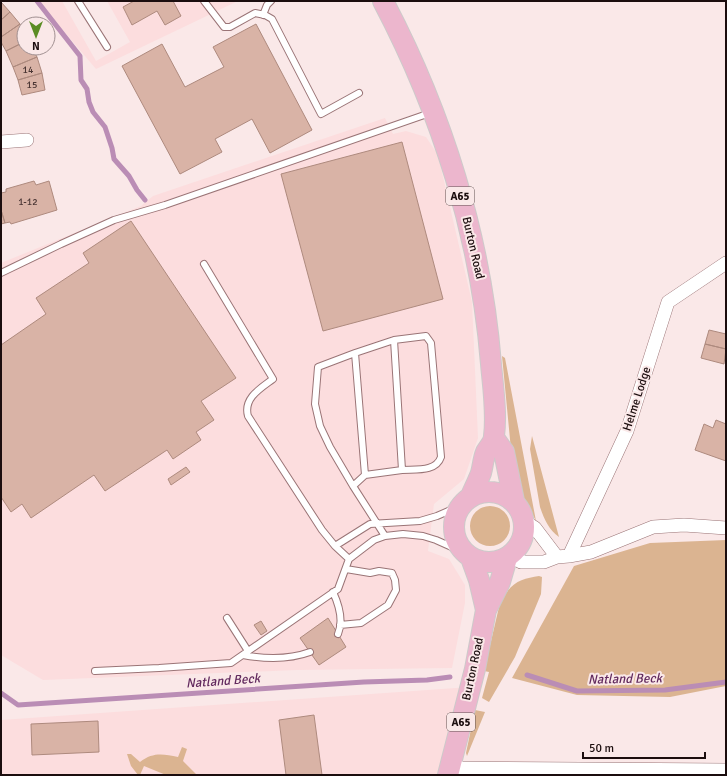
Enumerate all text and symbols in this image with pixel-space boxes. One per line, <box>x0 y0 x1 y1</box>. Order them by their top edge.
north arrow <box>16 16 56 56</box>
text: N <box>32 39 40 52</box>
house number: 14 <box>23 64 34 76</box>
house number: 15 <box>27 79 37 91</box>
road number: A65 <box>446 187 474 205</box>
house number: 1-12 <box>18 196 38 208</box>
street label: Burton Road <box>459 215 487 281</box>
street label: Helme Lodge <box>620 365 654 433</box>
street label: Burton Road <box>459 636 487 702</box>
water label: Natland Beck <box>185 670 262 692</box>
water label: Natland Beck <box>588 670 664 688</box>
road number: A65 <box>447 713 475 731</box>
scale bar <box>583 734 705 760</box>
text: 50 m <box>589 741 614 756</box>

